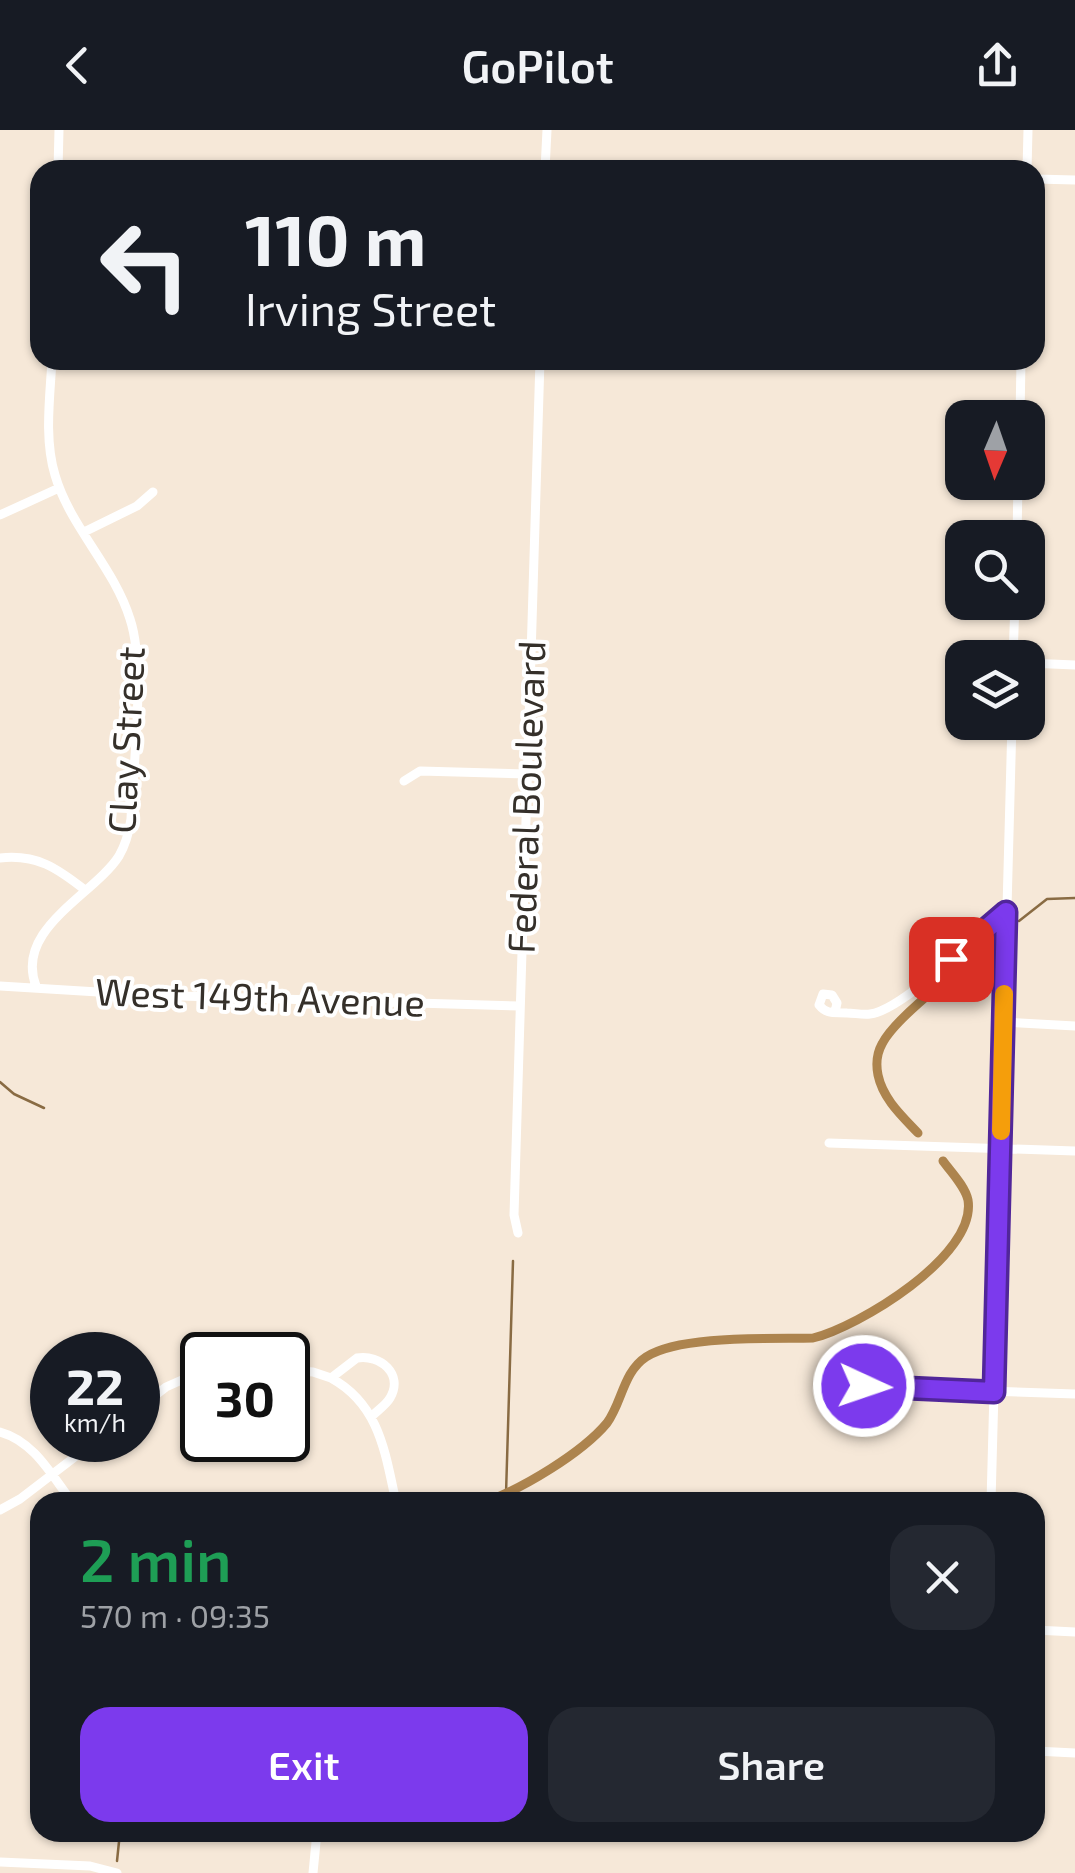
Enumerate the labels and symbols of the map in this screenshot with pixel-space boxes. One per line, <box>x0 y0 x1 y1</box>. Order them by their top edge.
north arrow <box>945 400 1045 500</box>
street label: Federal Boulevard <box>497 640 553 954</box>
street label: Clay Street <box>97 645 153 835</box>
pin <box>909 917 994 1002</box>
street label: West 149th Avenue <box>95 967 426 1025</box>
speed limit sign: 30 <box>180 1332 310 1462</box>
position arrow <box>812 1334 916 1438</box>

